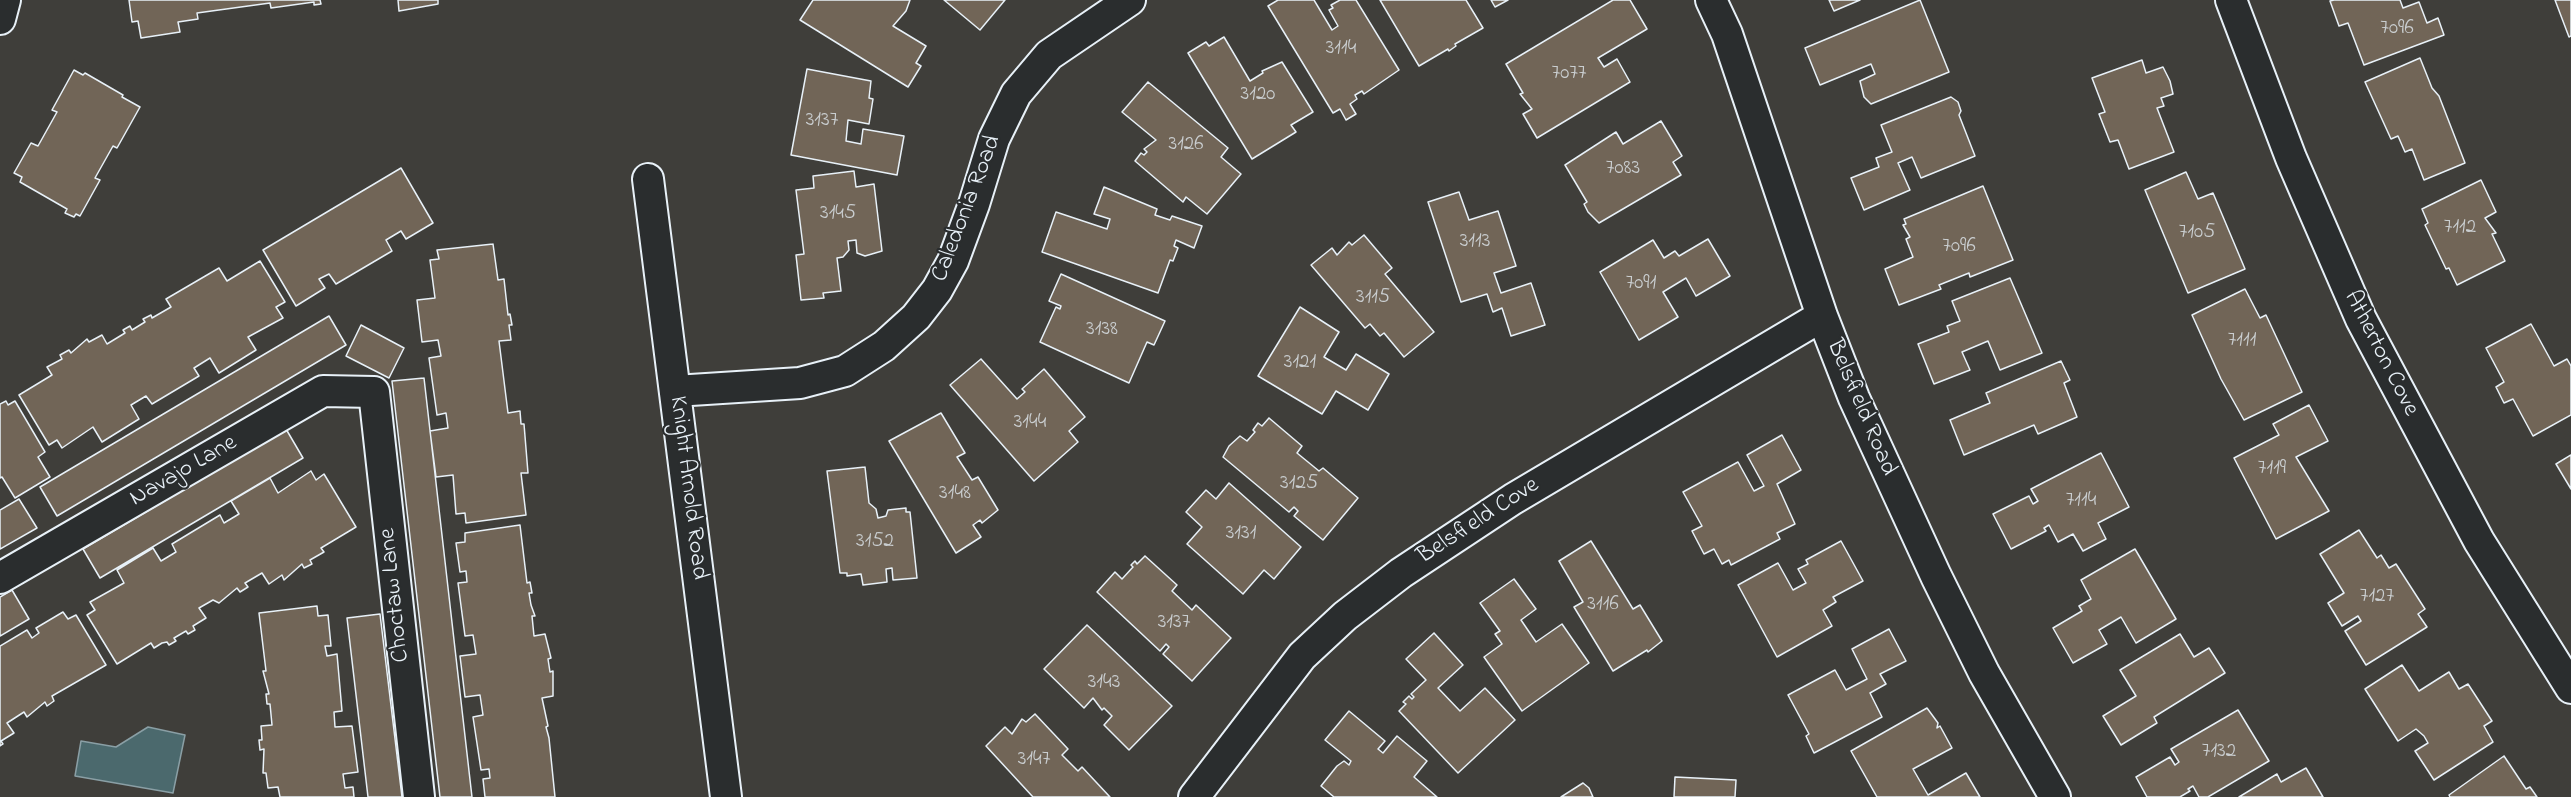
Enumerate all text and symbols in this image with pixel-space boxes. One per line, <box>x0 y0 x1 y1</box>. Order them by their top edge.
house number: 7096 <box>2380 17 2414 43</box>
house number: 3114 <box>1326 37 1356 63</box>
house number: 7077 <box>1551 62 1587 88</box>
house number: 3120 <box>1241 83 1275 109</box>
house number: 3137 <box>806 109 838 135</box>
street label: Caledonia Road <box>927 132 1009 286</box>
house number: 3126 <box>1168 133 1204 159</box>
house number: 7083 <box>1606 157 1640 183</box>
house number: 3145 <box>820 202 856 228</box>
house number: 7112 <box>2444 216 2476 242</box>
house number: 7105 <box>2179 221 2215 247</box>
house number: 3113 <box>1460 230 1490 256</box>
house number: 7096 <box>1942 235 1976 261</box>
house number: 7091 <box>1626 272 1656 298</box>
house number: 3115 <box>1356 286 1390 312</box>
street label: Atherton Cove <box>2336 286 2424 422</box>
house number: 3138 <box>1086 318 1118 344</box>
house number: 7111 <box>2228 329 2256 355</box>
street label: Belsfield Road <box>1818 336 1902 480</box>
house number: 3121 <box>1284 351 1316 377</box>
street label: Knight Arnold Road <box>661 395 713 581</box>
house number: 3144 <box>1014 411 1046 437</box>
street label: Navajo Lane <box>125 430 243 514</box>
house number: 7119 <box>2258 457 2286 483</box>
house number: 3125 <box>1280 472 1318 498</box>
street label: Belsfield Cove <box>1413 472 1545 572</box>
house number: 3148 <box>939 482 971 508</box>
house number: 7114 <box>2066 489 2096 515</box>
house number: 3131 <box>1226 522 1256 548</box>
street label: Choctaw Lane <box>375 526 417 664</box>
house number: 3152 <box>856 530 894 556</box>
house number: 7127 <box>2360 585 2394 611</box>
house number: 3116 <box>1587 593 1619 619</box>
house number: 3137 <box>1158 611 1190 637</box>
house number: 3143 <box>1088 671 1120 697</box>
house number: 7132 <box>2202 740 2236 766</box>
house number: 3147 <box>1018 748 1050 774</box>

